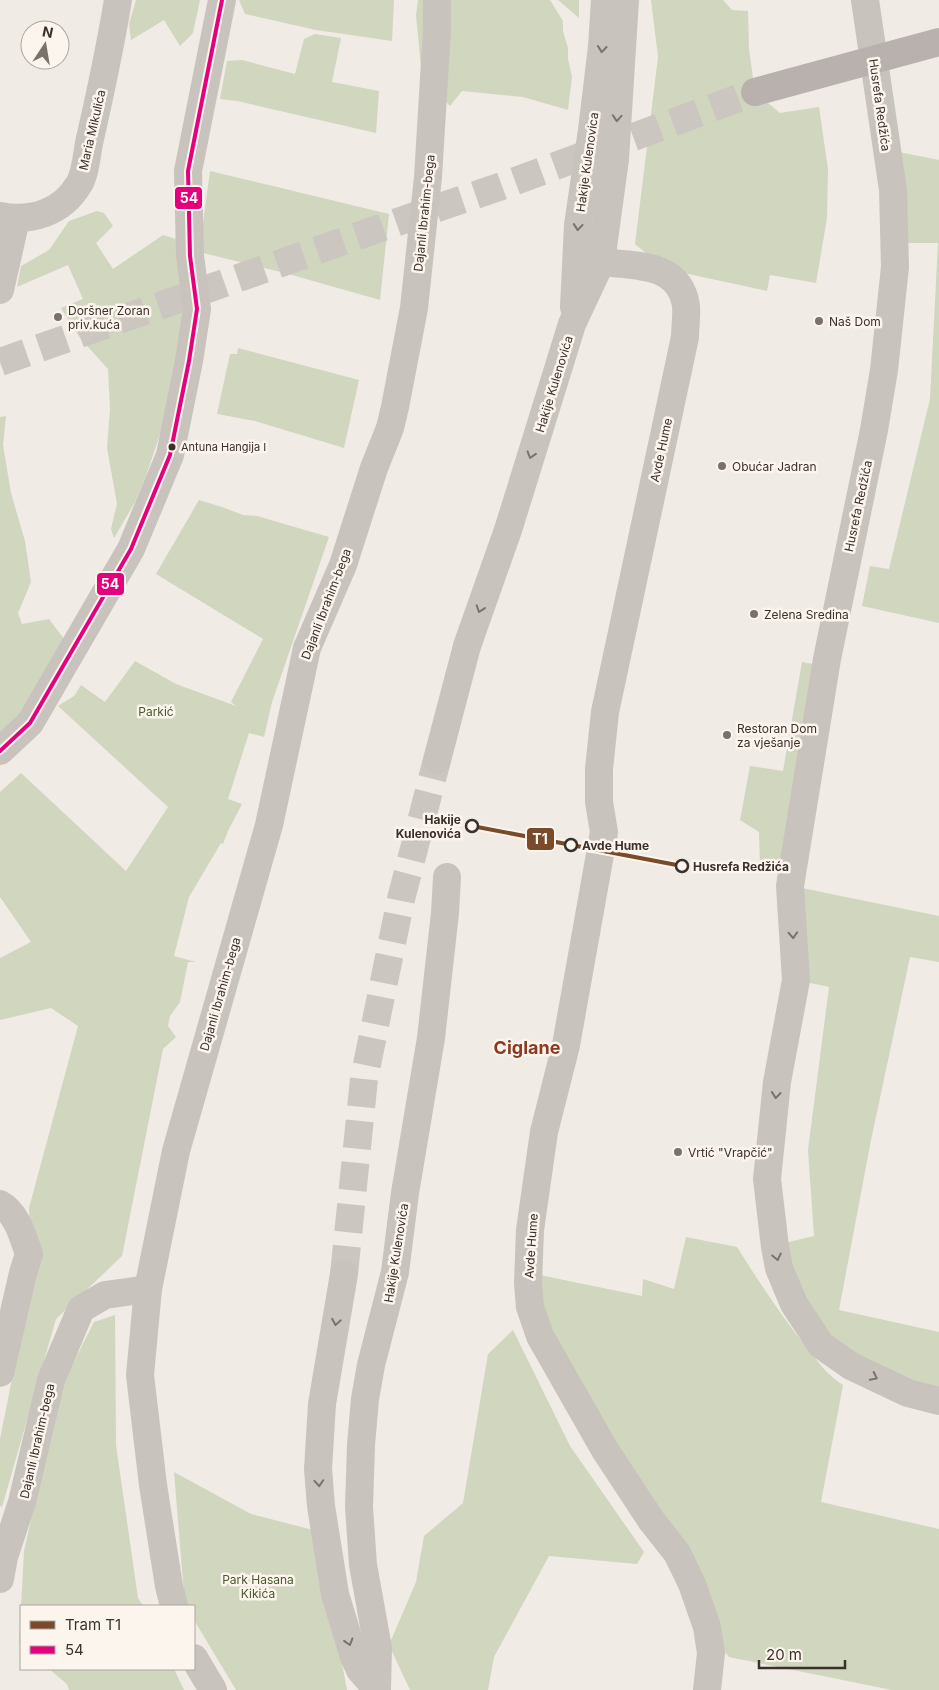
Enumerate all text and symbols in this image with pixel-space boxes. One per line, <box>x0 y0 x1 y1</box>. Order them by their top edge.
north arrow <box>20 20 70 70</box>
text: N <box>41 22 55 41</box>
one-way arrow <box>597 45 608 53</box>
street label: Husrefa Redžića <box>866 58 894 152</box>
street label: Maria Mikulića <box>75 88 109 172</box>
street label: Hakije Kulenovica <box>573 111 601 213</box>
one-way arrow <box>612 115 623 123</box>
street label: Dajanli Ibrahim-bega <box>410 154 438 272</box>
line badge: 54 <box>174 186 203 210</box>
text: 54 <box>180 189 198 206</box>
one-way arrow <box>573 223 584 231</box>
place label: Doršner Zoran priv.kuća <box>68 303 150 332</box>
marker: Doršner Zoran priv.kuća <box>52 311 64 323</box>
place label: Naš Dom <box>829 314 881 329</box>
marker: Naš Dom <box>813 315 825 327</box>
street label: Hakije Kulenovića <box>532 334 576 434</box>
street label: Avde Hume <box>647 417 675 483</box>
place label: Antuna Hangija I <box>181 440 266 454</box>
marker: Antuna Hangija I <box>167 442 177 452</box>
one-way arrow <box>527 451 537 459</box>
place label: Obućar Jadran <box>732 459 817 474</box>
street label: Husrefa Redžića <box>841 459 875 553</box>
marker: Obućar Jadran <box>716 460 728 472</box>
street label: Dajanli Ibrahim-bega <box>298 546 354 662</box>
line badge: 54 <box>96 572 125 596</box>
text: 54 <box>101 575 119 592</box>
one-way arrow <box>476 605 486 613</box>
place label: Zelena Sredina <box>764 607 849 622</box>
marker: Zelena Sredina <box>748 608 760 620</box>
park label: Parkić <box>138 704 174 719</box>
place label: Restoran Dom za vješanje <box>737 721 817 750</box>
marker: Restoran Dom za vješanje <box>721 729 733 741</box>
place label: Hakije Kulenovića <box>396 812 461 841</box>
marker: Hakije Kulenovića <box>465 819 479 833</box>
line badge: T1 <box>526 827 555 851</box>
text: T1 <box>532 830 548 847</box>
marker: Avde Hume <box>564 838 578 852</box>
place label: Avde Hume <box>582 838 649 853</box>
marker: Husrefa Redžića <box>675 859 689 873</box>
place label: Husrefa Redžića <box>693 859 789 874</box>
one-way arrow <box>787 931 798 939</box>
street label: Dajanli Ibrahim-bega <box>197 935 243 1053</box>
district label: Ciglane <box>494 1037 561 1058</box>
one-way arrow <box>770 1091 781 1099</box>
place label: Vrtić "Vrapčić" <box>688 1145 773 1160</box>
marker: Vrtić "Vrapčić" <box>672 1146 684 1158</box>
street label: Hakije Kulenovića <box>381 1202 411 1304</box>
street label: Avde Hume <box>521 1213 541 1279</box>
one-way arrow <box>771 1252 782 1261</box>
one-way arrow <box>332 1317 342 1326</box>
one-way arrow <box>869 1371 878 1381</box>
street label: Dajanli Ibrahim-bega <box>16 1382 58 1500</box>
one-way arrow <box>314 1479 325 1487</box>
park label: Park Hasana Kikića <box>222 1572 294 1601</box>
legend <box>20 1605 195 1670</box>
text: Tram T1 <box>65 1615 121 1634</box>
one-way arrow <box>344 1637 354 1646</box>
scale bar <box>759 1638 845 1670</box>
text: 54 <box>65 1640 84 1659</box>
text: 20 m <box>766 1645 802 1664</box>

